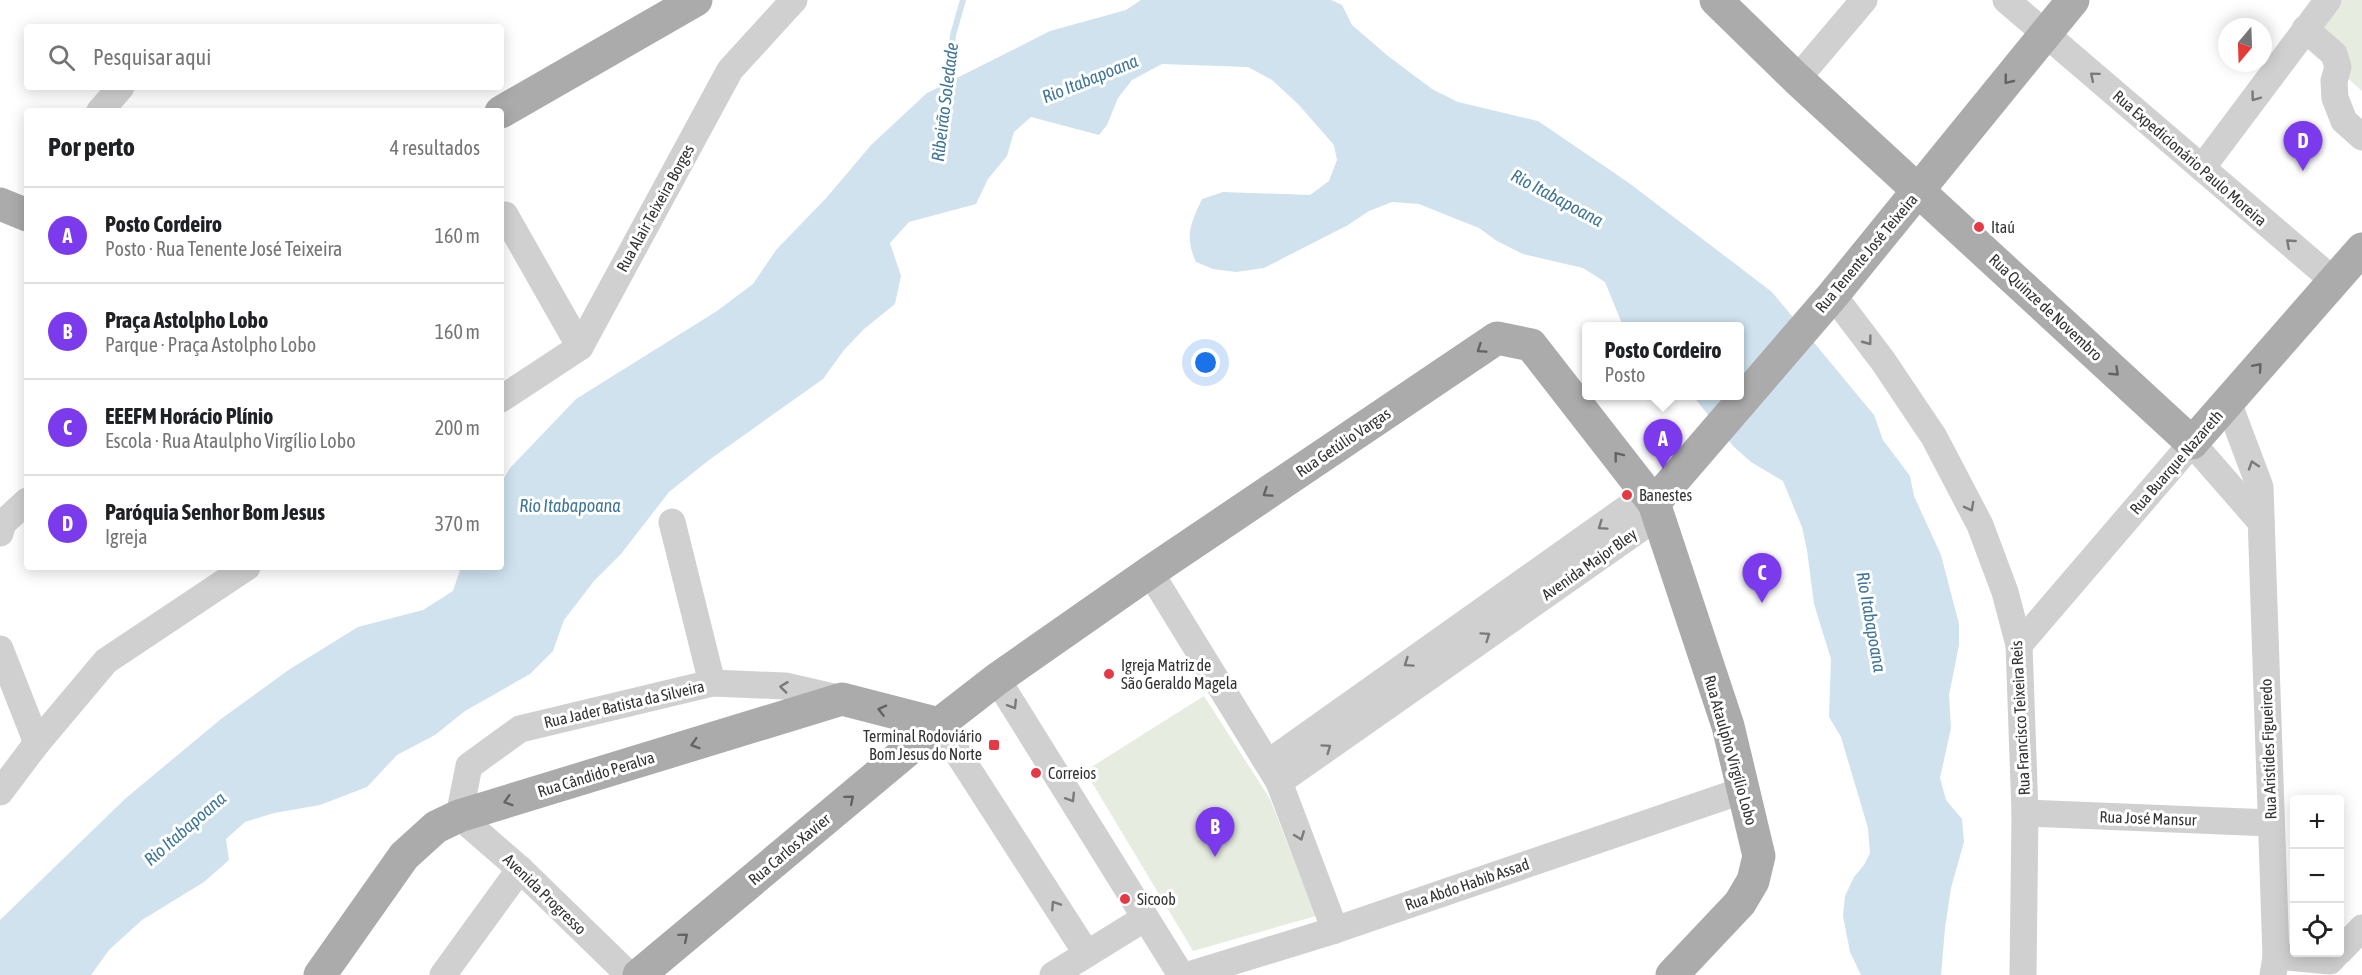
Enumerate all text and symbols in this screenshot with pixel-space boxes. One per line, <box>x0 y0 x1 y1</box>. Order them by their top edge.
north arrow <box>2218 18 2272 72</box>
search box <box>24 24 504 90</box>
icon: search <box>45 41 78 74</box>
water label: Ribeirão Soledade <box>927 41 962 163</box>
text: Pesquisar aqui <box>93 44 211 70</box>
water label: Rio Itabapoana <box>1039 50 1141 107</box>
one-way arrow <box>2090 72 2101 83</box>
one-way arrow <box>2005 73 2016 84</box>
street label: Rua Expedicionário Paulo Moreira <box>2109 86 2270 230</box>
one-way arrow <box>2251 91 2262 102</box>
pin: D <box>2284 122 2322 171</box>
text: Por perto <box>48 132 135 162</box>
text: 4 resultados <box>390 136 480 159</box>
street label: Rua Alair Teixeira Borges <box>613 141 698 275</box>
water label: Rio Itabapoana <box>1508 164 1607 231</box>
street label: Rua Tenente José Teixeira <box>1811 190 1921 316</box>
text: Posto Cordeiro <box>105 211 222 237</box>
place label: Itaú <box>1991 218 2015 236</box>
marker: Itaú <box>1972 220 1986 234</box>
text: A <box>63 224 72 247</box>
text: 160 m <box>435 224 480 247</box>
text: Posto · Rua Tenente José Teixeira <box>105 237 342 260</box>
one-way arrow <box>2286 239 2297 250</box>
street label: Rua Quinze de Novembro <box>1986 250 2106 364</box>
text: Praça Astolpho Lobo <box>105 307 268 333</box>
text: B <box>63 320 72 343</box>
text: 160 m <box>435 320 480 343</box>
popup <box>1582 322 1744 400</box>
text: Parque · Praça Astolpho Lobo <box>105 333 316 356</box>
one-way arrow <box>1861 335 1872 346</box>
text: Posto Cordeiro <box>1604 337 1722 363</box>
one-way arrow <box>1477 342 1488 353</box>
your location <box>1191 348 1220 377</box>
text: Posto <box>1604 363 1645 386</box>
one-way arrow <box>2251 364 2262 374</box>
one-way arrow <box>2109 365 2119 376</box>
text: EEEFM Horácio Plínio <box>105 403 273 429</box>
street label: Rua Getúlio Vargas <box>1292 404 1394 481</box>
street label: Rua Buarque Nazareth <box>2126 406 2227 518</box>
text: C <box>63 416 72 439</box>
text: 200 m <box>435 416 480 439</box>
pin: A <box>1644 420 1682 469</box>
text: Escola · Rua Ataulpho Virgílio Lobo <box>105 429 356 452</box>
one-way arrow <box>1614 452 1625 463</box>
one-way arrow <box>2248 460 2260 471</box>
one-way arrow <box>1263 486 1274 497</box>
place label: Banestes <box>1639 486 1692 504</box>
marker: Banestes <box>1620 488 1634 502</box>
water label: Rio Itabapoana <box>519 495 621 516</box>
text: Paróquia Senhor Bom Jesus <box>105 499 325 525</box>
one-way arrow <box>1963 501 1975 512</box>
text: D <box>62 512 73 535</box>
text: 370 m <box>435 512 480 535</box>
one-way arrow <box>1597 519 1608 530</box>
street label: Avenida Major Bley <box>1538 524 1641 604</box>
text: Igreja <box>105 525 148 548</box>
pin: C <box>1742 554 1782 603</box>
water label: Rio Itabapoana <box>1852 570 1891 674</box>
one-way arrow <box>1480 632 1491 643</box>
street label: Rua Francisco Teixeira Reis <box>2007 640 2033 796</box>
place label: Igreja Matriz de São Geraldo Magela <box>1121 656 1238 693</box>
one-way arrow <box>1404 656 1415 667</box>
marker: Igreja Matriz de São Geraldo Magela <box>1102 667 1116 681</box>
street label: Rua Ataulpho Virgílio Lobo <box>1700 673 1761 827</box>
street label: Rua Jader Batista da Silveira <box>542 677 706 731</box>
street label: Rua Aristides Figueiredo <box>2257 678 2280 820</box>
one-way arrow <box>780 681 789 694</box>
one-way arrow <box>1006 699 1018 709</box>
one-way arrow <box>877 704 887 717</box>
place label: Terminal Rodoviário Bom Jesus do Norte <box>863 727 982 763</box>
one-way arrow <box>690 737 701 749</box>
marker: Terminal Rodoviário Bom Jesus do Norte <box>987 738 1001 752</box>
one-way arrow <box>1320 744 1331 755</box>
street label: Rua Cândido Peralva <box>535 748 657 800</box>
place label: Correios <box>1048 764 1097 782</box>
marker: Correios <box>1029 766 1043 780</box>
water label: Rio Itabapoana <box>140 787 230 870</box>
one-way arrow <box>1063 792 1075 802</box>
one-way arrow <box>503 794 514 806</box>
one-way arrow <box>843 795 854 806</box>
map controls <box>2290 795 2344 957</box>
button: + <box>2290 795 2344 849</box>
street label: Rua José Mansur <box>2099 807 2197 829</box>
pin: B <box>1196 808 1234 857</box>
street label: Rua Carlos Xavier <box>745 809 834 888</box>
one-way arrow <box>1292 831 1305 841</box>
button: − <box>2290 849 2344 903</box>
street label: Avenida Progresso <box>499 850 590 939</box>
street label: Rua Abdo Habib Assad <box>1403 854 1531 914</box>
place label: Sicoob <box>1137 890 1176 908</box>
marker: Sicoob <box>1118 892 1132 906</box>
one-way arrow <box>1051 901 1063 911</box>
button: locate <box>2290 903 2344 957</box>
one-way arrow <box>677 934 688 945</box>

